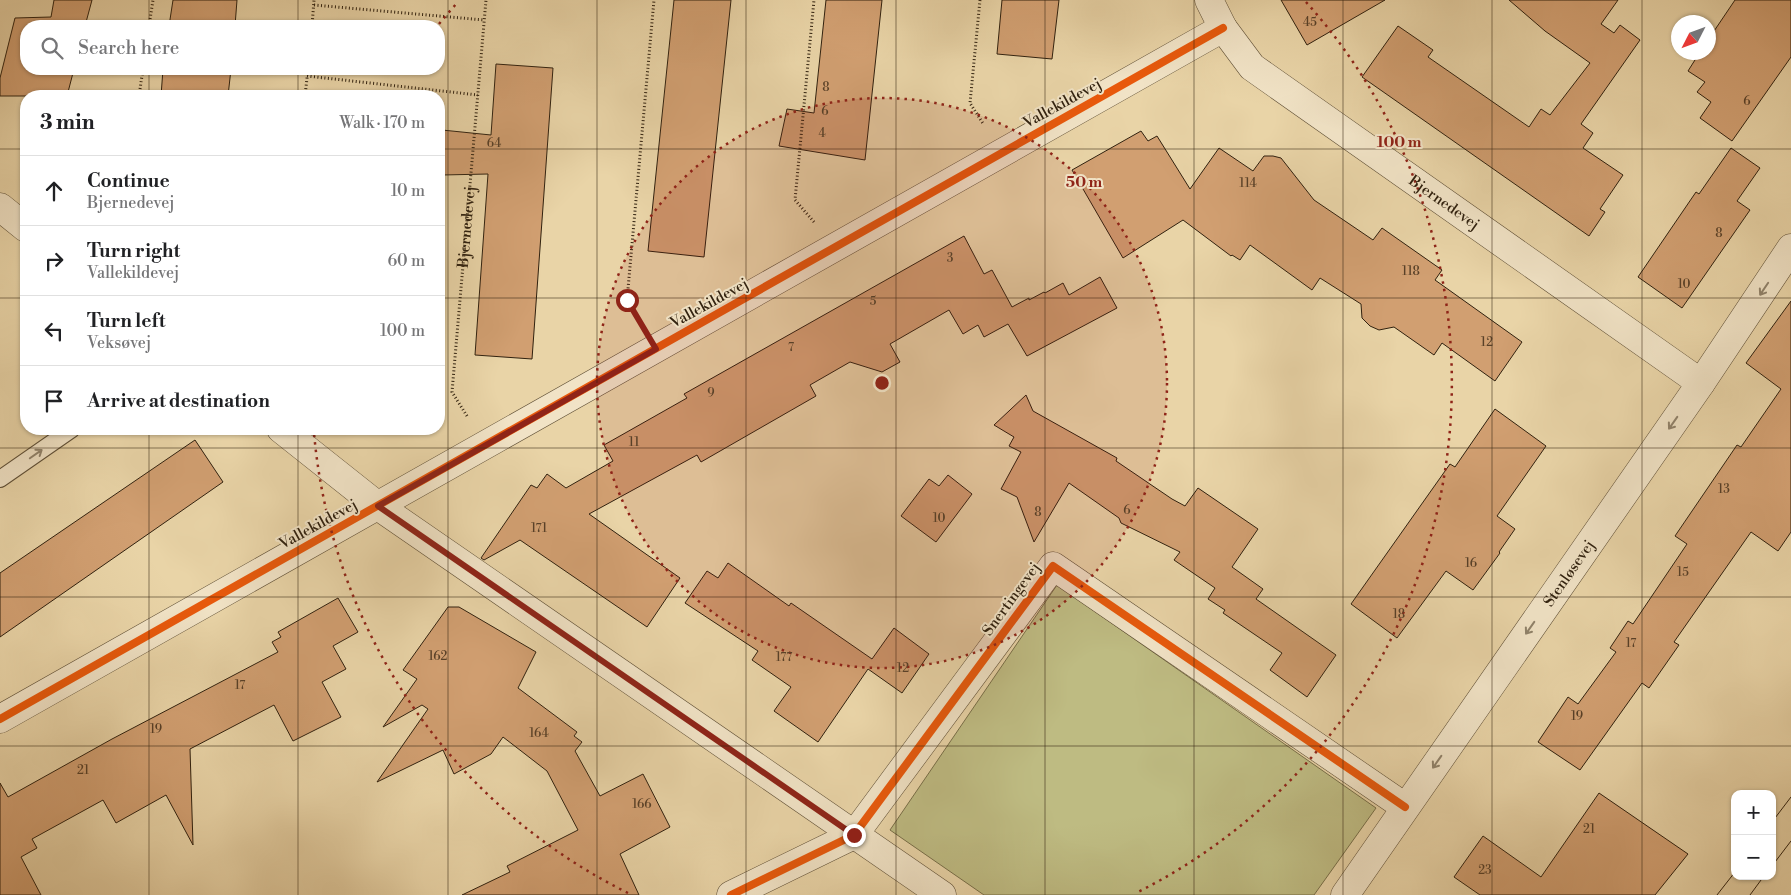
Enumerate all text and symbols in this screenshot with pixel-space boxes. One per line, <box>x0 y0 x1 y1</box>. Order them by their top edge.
house number: 45 <box>1303 15 1317 30</box>
north arrow <box>1671 15 1716 60</box>
search box <box>20 20 445 75</box>
icon: search <box>38 34 66 62</box>
text: Search here <box>78 36 179 60</box>
street label: Vallekildevej <box>1019 74 1105 133</box>
house number: 8 <box>822 80 830 95</box>
house number: 6 <box>1743 94 1751 109</box>
house number: 6 <box>821 104 829 119</box>
text: 3 min <box>40 110 95 136</box>
text: Walk · 170 m <box>339 113 425 133</box>
house number: 4 <box>818 126 826 141</box>
text: 100 m <box>1377 133 1422 152</box>
house number: 64 <box>487 136 501 151</box>
text: Continue <box>87 169 170 193</box>
street label: Bjernedevej <box>1404 171 1483 234</box>
text: 50 m <box>1066 173 1102 192</box>
house number: 114 <box>1239 176 1257 191</box>
icon: ahead <box>40 177 68 205</box>
text: 10 m <box>391 181 425 201</box>
street label: Bjernedevej <box>454 185 480 270</box>
text: Bjernedevej <box>87 193 175 213</box>
house number: 8 <box>1715 226 1723 241</box>
text: Turn right <box>87 239 180 263</box>
icon: right <box>40 247 68 275</box>
text: 60 m <box>387 251 425 271</box>
house number: 3 <box>947 251 954 266</box>
text: Vallekildevej <box>87 263 179 283</box>
house number: 118 <box>1402 264 1420 279</box>
street label: Vallekildevej <box>666 274 752 333</box>
house number: 10 <box>1678 277 1690 292</box>
one-way arrow <box>1759 281 1769 295</box>
route start <box>616 289 639 312</box>
house number: 5 <box>870 294 877 309</box>
text: Turn left <box>87 309 166 333</box>
icon: left <box>40 317 68 345</box>
text: 100 m <box>380 321 425 341</box>
text: Veksøvej <box>87 333 151 353</box>
house number: 12 <box>1481 335 1493 350</box>
house number: 7 <box>788 340 794 355</box>
centre of rings <box>873 374 891 392</box>
house number: 9 <box>707 386 715 401</box>
icon: arrive <box>40 387 68 415</box>
text: Arrive at destination <box>87 389 270 413</box>
one-way arrow <box>1668 416 1678 430</box>
house number: 11 <box>629 435 640 450</box>
one-way arrow <box>29 449 43 459</box>
house number: 13 <box>1718 482 1730 497</box>
street label: Vallekildevej <box>275 495 361 554</box>
house number: 6 <box>1123 503 1131 518</box>
house number: 8 <box>1034 505 1042 520</box>
house number: 10 <box>933 511 945 526</box>
house number: 171 <box>531 521 548 536</box>
street label: Stenløsevej <box>1539 536 1599 611</box>
house number: 16 <box>1465 556 1477 571</box>
street label: Snertingevej <box>978 559 1044 640</box>
house number: 15 <box>1677 565 1689 580</box>
house number: 18 <box>1393 607 1405 622</box>
one-way arrow <box>1525 621 1535 635</box>
house number: 17 <box>1626 636 1636 651</box>
house number: 162 <box>429 649 448 664</box>
house number: 177 <box>776 650 792 665</box>
house number: 12 <box>897 661 909 676</box>
house number: 17 <box>235 678 245 693</box>
house number: 19 <box>1571 709 1583 724</box>
house number: 19 <box>150 722 162 737</box>
house number: 164 <box>529 726 549 741</box>
one-way arrow <box>1432 755 1442 769</box>
house number: 21 <box>77 763 90 778</box>
map controls <box>1731 790 1776 880</box>
button: + <box>1731 790 1776 835</box>
house number: 166 <box>632 797 652 812</box>
house number: 21 <box>1583 822 1596 837</box>
route end <box>843 824 866 847</box>
button: − <box>1731 835 1776 880</box>
house number: 23 <box>1478 863 1492 878</box>

